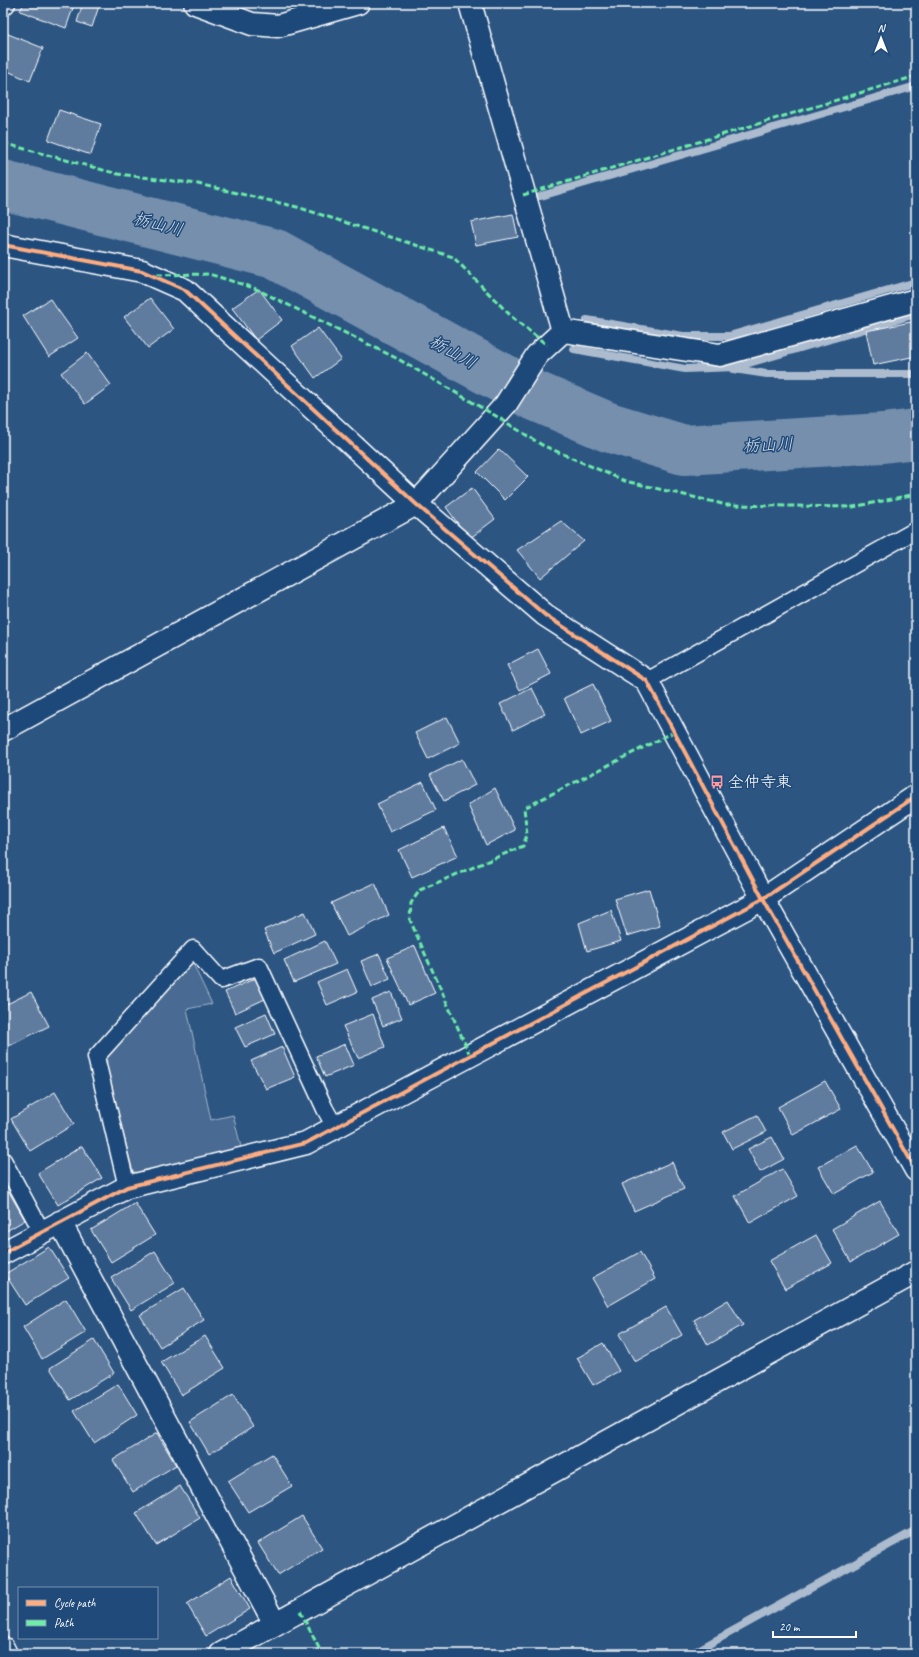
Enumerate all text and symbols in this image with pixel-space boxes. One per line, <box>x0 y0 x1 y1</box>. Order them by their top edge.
north arrow <box>861 18 901 58</box>
text: N <box>878 21 887 35</box>
water label: 栃山川 <box>131 208 185 240</box>
water label: 栃山川 <box>426 330 480 374</box>
water label: 栃山川 <box>742 433 794 457</box>
place label: 全仲寺東 <box>728 772 792 792</box>
bus stop icon: 全仲寺東 <box>709 774 725 790</box>
legend <box>18 1587 158 1639</box>
text: Cycle path <box>54 1595 96 1611</box>
scale bar <box>773 1613 856 1639</box>
text: Path <box>54 1615 74 1631</box>
text: 20 m <box>779 1619 801 1635</box>

